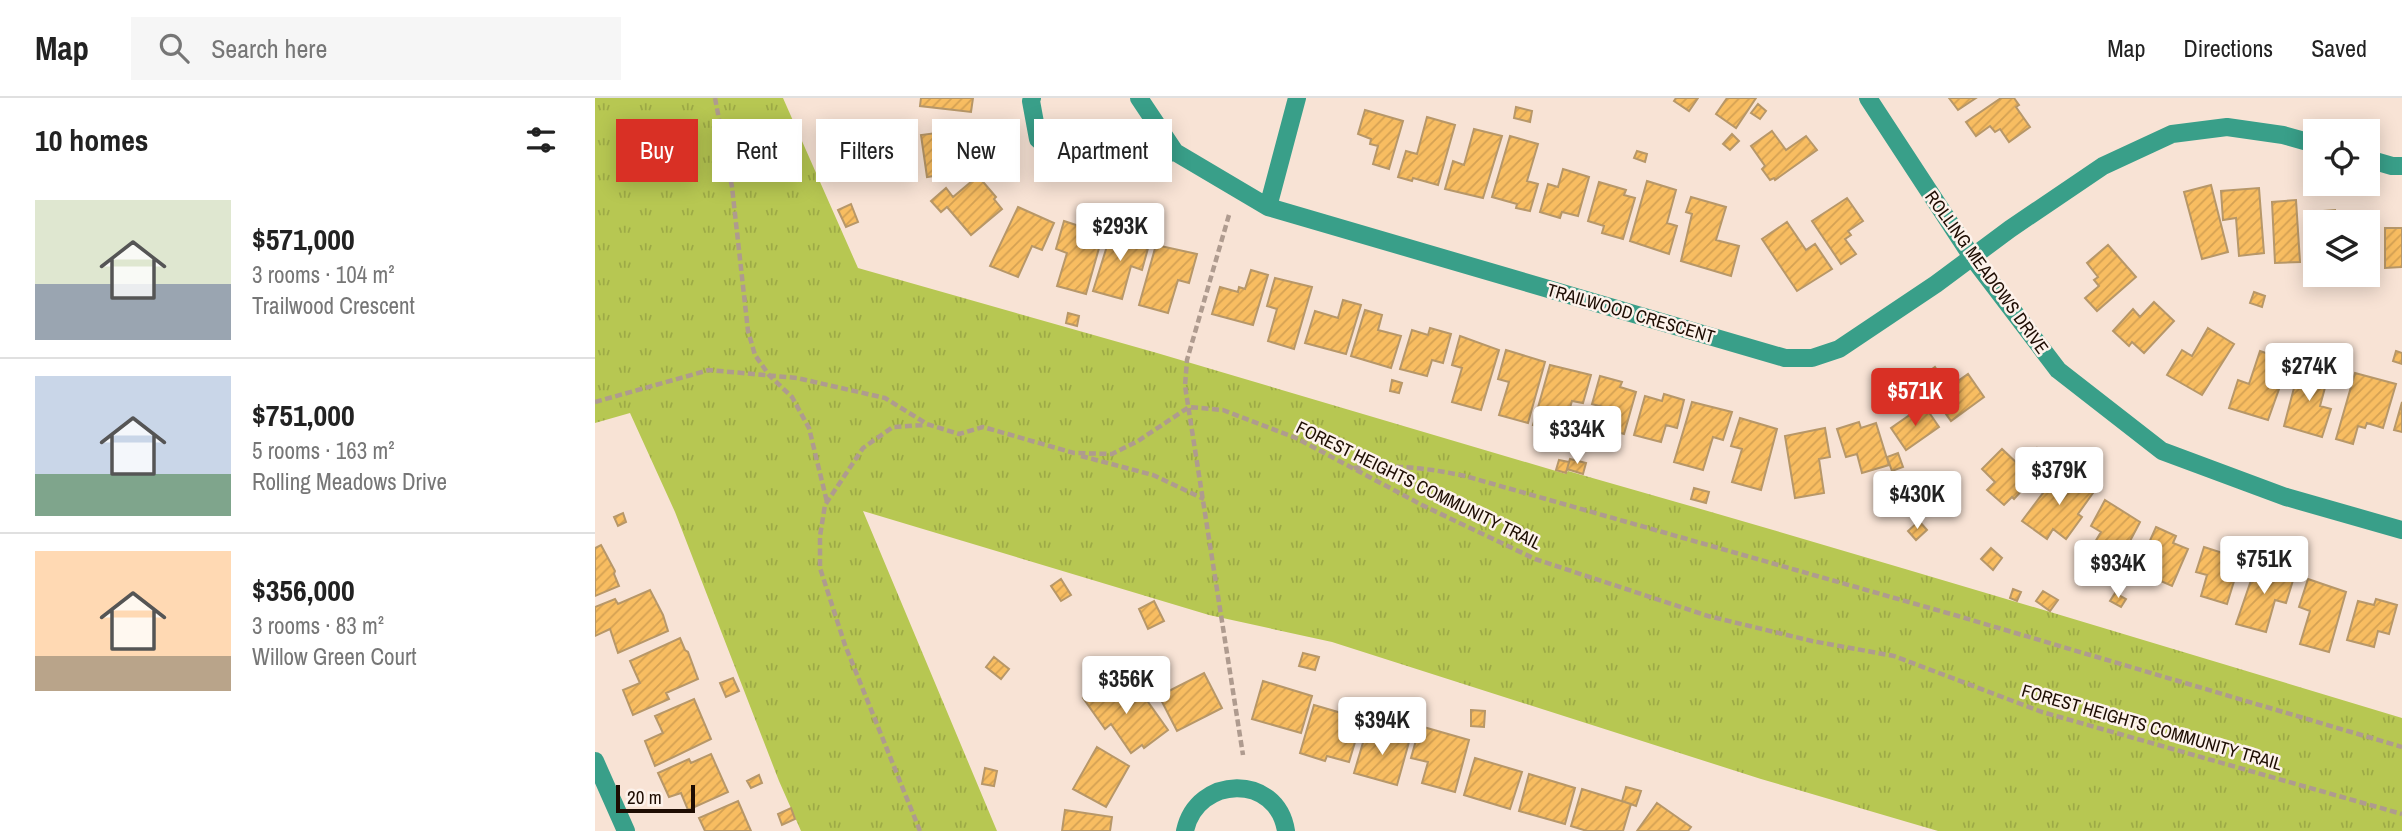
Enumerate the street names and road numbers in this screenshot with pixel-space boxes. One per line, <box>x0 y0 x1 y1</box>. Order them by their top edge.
street label: ROLLING MEADOWS DRIVE <box>1919 185 2055 359</box>
street label: TRAILWOOD CRESCENT <box>1544 277 1718 349</box>
street label: FOREST HEIGHTS COMMUNITY TRAIL <box>1292 415 1546 555</box>
street label: FOREST HEIGHTS COMMUNITY TRAIL <box>2019 678 2285 776</box>

